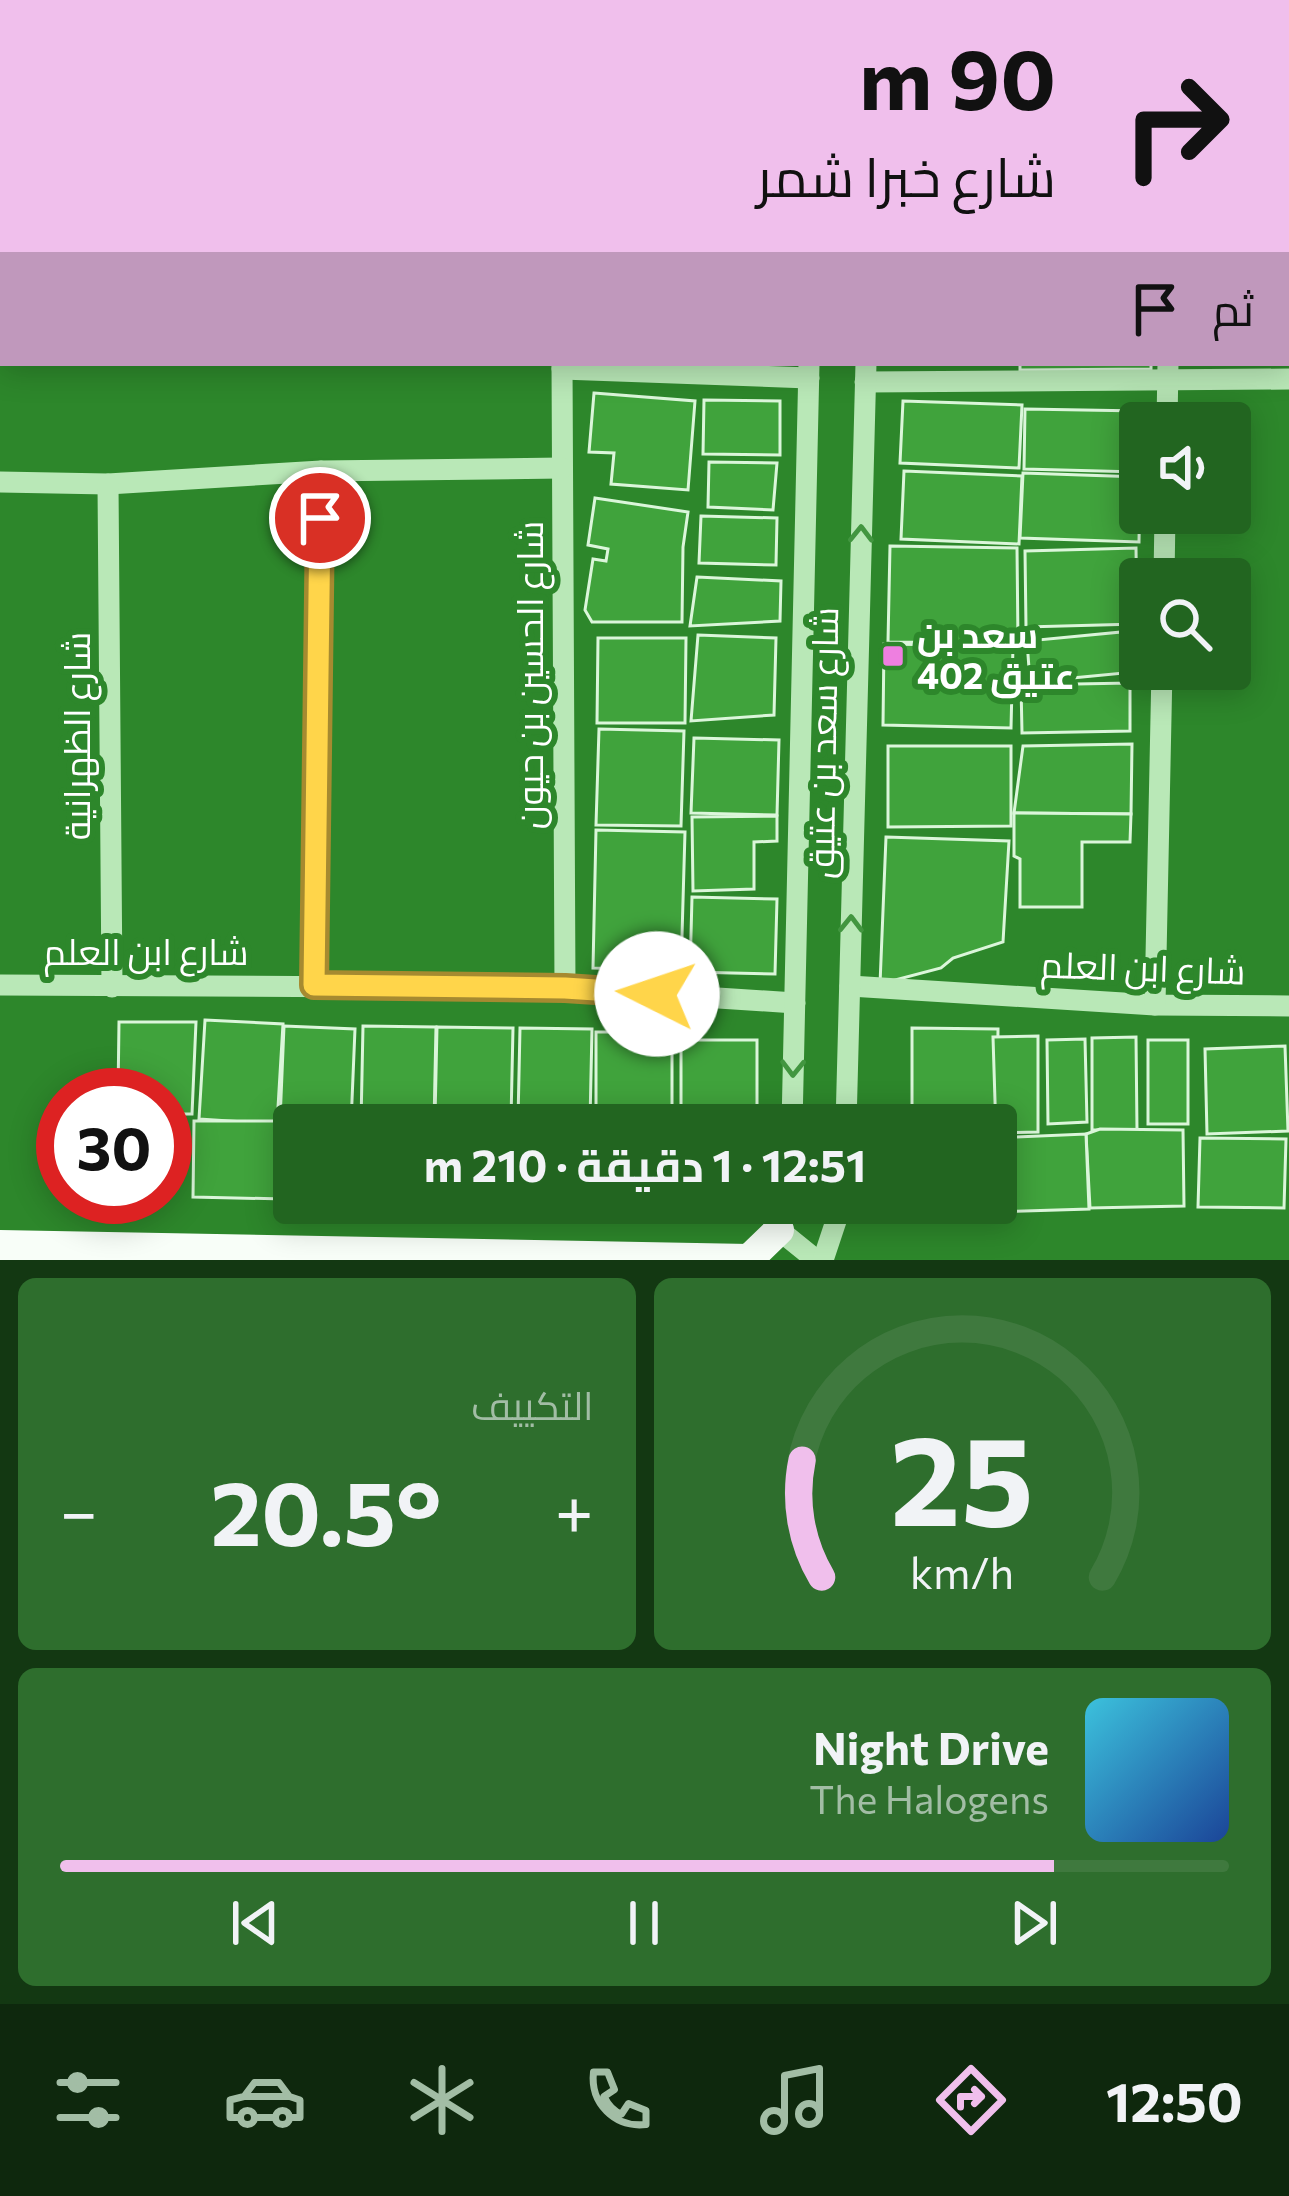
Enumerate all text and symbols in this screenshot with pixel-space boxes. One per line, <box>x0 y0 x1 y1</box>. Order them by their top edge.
text: 90 m <box>859 25 1056 127</box>
icon: right <box>1098 48 1254 204</box>
text: شارع خبرا شمر <box>757 142 1056 208</box>
icon: arrive <box>1122 276 1188 342</box>
text: ثم <box>1212 280 1254 335</box>
map controls <box>1119 402 1251 690</box>
button: sound <box>1119 402 1251 534</box>
pin <box>269 467 371 569</box>
icon: arrive <box>287 485 353 551</box>
street label: شارع الحسين بن حيون <box>506 521 555 829</box>
one-way arrow <box>848 524 874 543</box>
button: search <box>1119 558 1251 690</box>
street label: شارع سعد بن عتيق <box>797 607 850 879</box>
place label: سعد بن عتيق 402 <box>917 611 1075 699</box>
street label: شارع الظهرانية <box>53 632 102 840</box>
marker: سعد بن عتيق 402 <box>880 643 906 669</box>
one-way arrow <box>838 914 864 933</box>
street label: شارع ابن العلم <box>43 928 249 977</box>
position arrow <box>594 931 720 1057</box>
street label: شارع ابن العلم <box>1040 940 1246 997</box>
one-way arrow <box>781 1059 807 1078</box>
speed limit sign: 30 <box>36 1068 192 1224</box>
text: 12:51 · 1 دقيقة · 210 m <box>424 1136 866 1191</box>
text: التكييف <box>471 1380 594 1428</box>
text: 25 <box>890 1399 1034 1552</box>
text: 20.5° <box>211 1454 442 1565</box>
text: − <box>60 1469 98 1550</box>
text: + <box>555 1469 593 1550</box>
text: km/h <box>910 1545 1014 1598</box>
text: Night Drive <box>813 1719 1049 1774</box>
text: The Halogens <box>809 1774 1049 1822</box>
icon: previous <box>222 1890 288 1956</box>
icon: pause <box>611 1890 677 1956</box>
icon: next <box>1001 1890 1067 1956</box>
icon: filters <box>46 2058 130 2142</box>
icon: car <box>223 2058 307 2142</box>
icon: climate <box>400 2058 484 2142</box>
icon: phone <box>576 2058 660 2142</box>
icon: music <box>753 2058 837 2142</box>
icon: directions <box>929 2058 1013 2142</box>
text: 12:50 <box>1106 2067 1243 2133</box>

